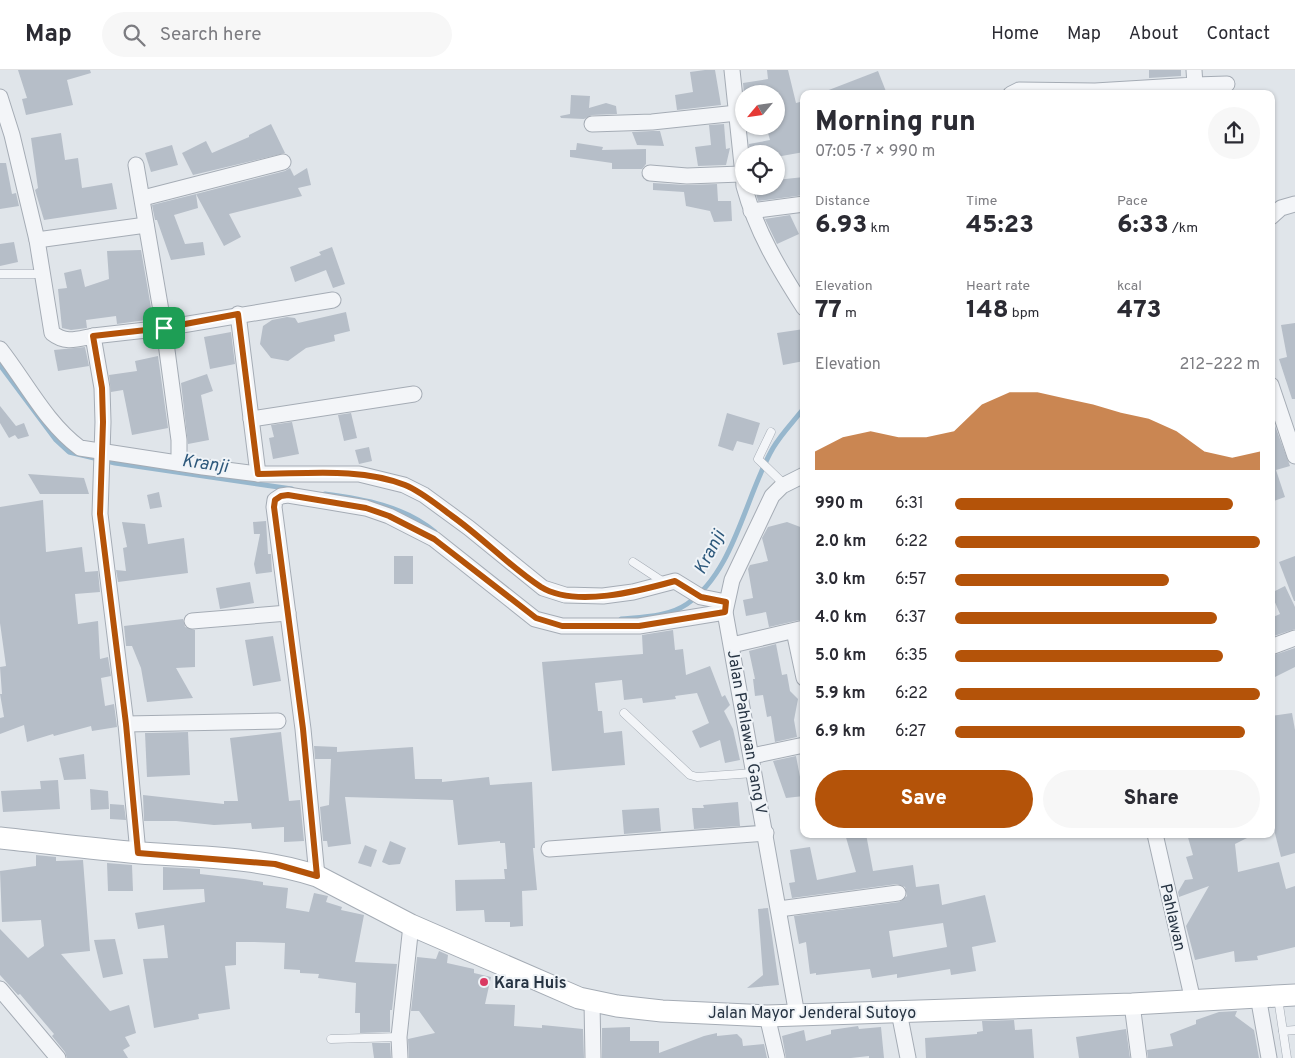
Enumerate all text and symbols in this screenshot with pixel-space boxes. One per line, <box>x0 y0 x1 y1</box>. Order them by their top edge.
search box <box>102 12 452 57</box>
text: Map <box>25 20 72 50</box>
icon: search <box>120 21 148 49</box>
text: Search here <box>160 23 261 47</box>
text: Home <box>991 23 1039 46</box>
text: Map <box>1067 23 1101 46</box>
text: About <box>1129 23 1178 46</box>
text: Contact <box>1206 23 1270 46</box>
north arrow <box>735 85 785 135</box>
map controls <box>735 85 785 195</box>
text: Morning run <box>815 105 976 141</box>
button: share <box>1208 107 1260 159</box>
text: 07:05 · 7 × 990 m <box>815 142 935 162</box>
button: locate <box>735 145 785 195</box>
text: Distance <box>815 193 870 210</box>
text: Time <box>966 193 997 210</box>
text: Pace <box>1117 193 1148 210</box>
text: 6.93 <box>815 210 867 242</box>
text: 45:23 <box>966 210 1034 242</box>
text: 6:33 <box>1117 210 1169 242</box>
text: km <box>867 220 890 237</box>
text: /km <box>1169 220 1198 237</box>
text: Elevation <box>815 278 873 295</box>
text: Heart rate <box>966 278 1030 295</box>
text: kcal <box>1117 278 1142 295</box>
text: 77 <box>815 295 842 327</box>
text: 148 <box>966 295 1009 327</box>
text: 473 <box>1117 295 1161 327</box>
text: m <box>842 305 857 322</box>
text: bpm <box>1009 305 1039 322</box>
pin <box>143 307 185 349</box>
icon: arrive <box>150 314 178 342</box>
text: Elevation <box>815 355 881 375</box>
text: 212–222 m <box>1180 355 1260 375</box>
water label: Kranji <box>180 450 231 479</box>
text: 990 m <box>815 494 863 514</box>
text: 6:31 <box>895 494 924 514</box>
water label: Kranji <box>690 525 732 579</box>
text: 2.0 km <box>815 532 866 552</box>
text: 6:22 <box>895 532 928 552</box>
text: 3.0 km <box>815 570 866 590</box>
text: 6:57 <box>895 570 926 590</box>
text: 4.0 km <box>815 608 867 628</box>
text: 6:37 <box>895 608 926 628</box>
text: 5.0 km <box>815 646 866 666</box>
text: 6:35 <box>895 646 928 666</box>
street label: Jalan Pahlawan Gang V <box>722 649 770 816</box>
text: 5.9 km <box>815 684 865 704</box>
text: 6:22 <box>895 684 928 704</box>
text: 6.9 km <box>815 722 866 742</box>
text: 6:27 <box>895 722 926 742</box>
button: Save <box>815 770 1033 828</box>
button: Share <box>1043 770 1260 828</box>
street label: Pahlawan <box>1155 882 1190 953</box>
place label: Kara Huis <box>494 974 567 994</box>
marker: Kara Huis <box>478 976 490 988</box>
street label: Jalan Mayor Jenderal Sutoyo <box>708 1004 916 1024</box>

